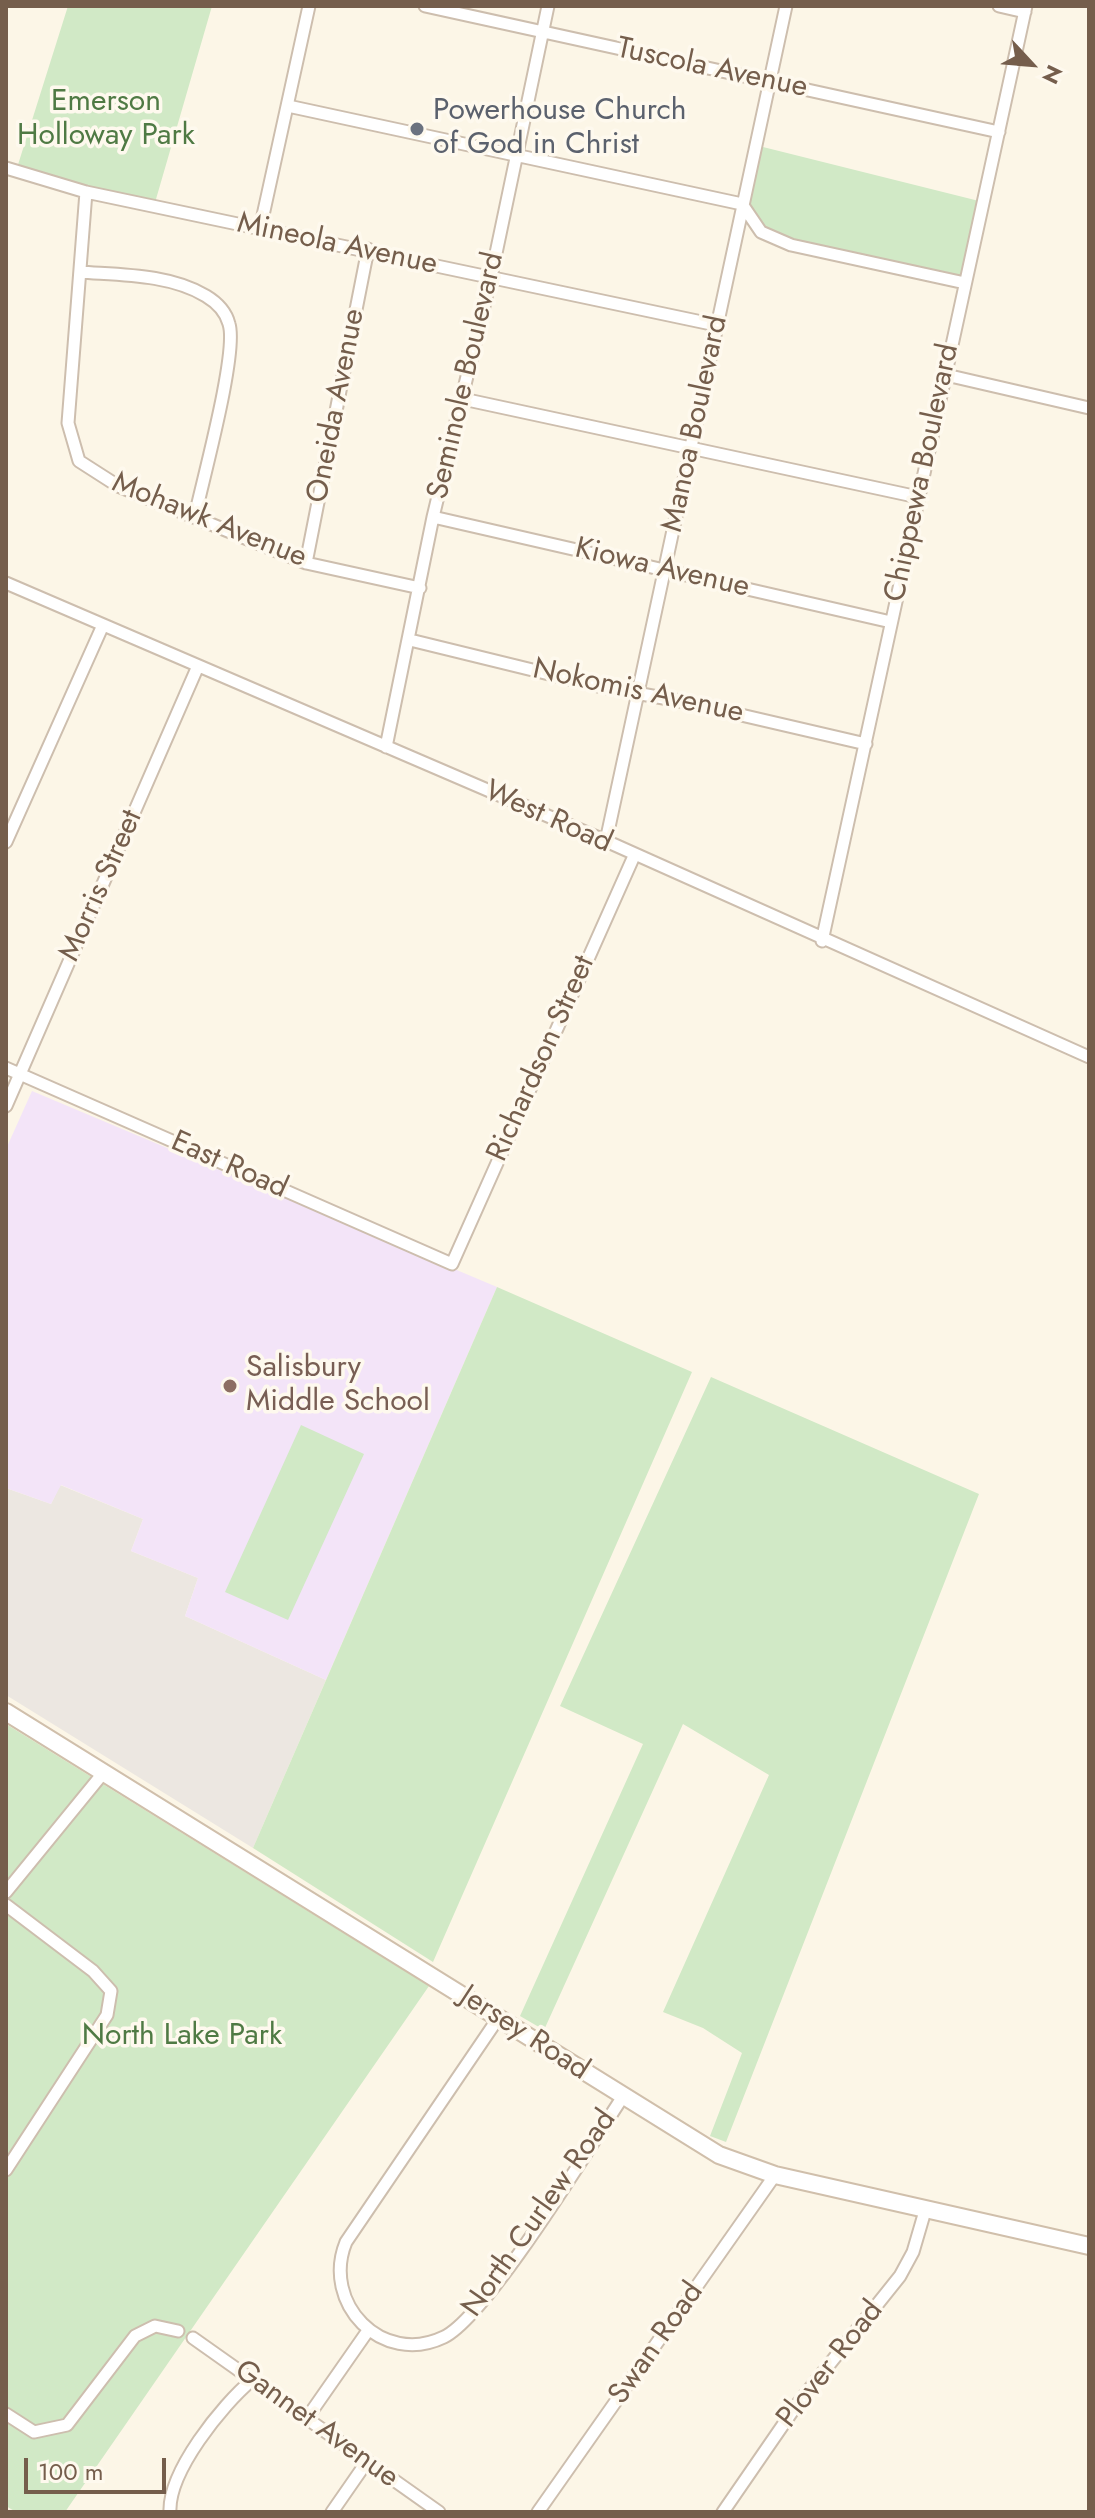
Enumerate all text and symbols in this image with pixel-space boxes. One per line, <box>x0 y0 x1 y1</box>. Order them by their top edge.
north arrow <box>991 24 1071 104</box>
street label: Tuscola Avenue <box>613 31 811 107</box>
text: N <box>1034 60 1071 89</box>
park label: Emerson Holloway Park <box>17 85 195 156</box>
place label: Powerhouse Church of God in Christ <box>433 94 687 164</box>
marker: Powerhouse Church of God in Christ <box>408 120 426 138</box>
street label: Mineola Avenue <box>234 206 440 284</box>
street label: Seminole Boulevard <box>421 249 513 503</box>
street label: Oneida Avenue <box>301 306 373 506</box>
street label: Manoa Boulevard <box>656 313 736 535</box>
street label: Chippewa Boulevard <box>878 341 968 605</box>
street label: Mohawk Avenue <box>106 466 312 576</box>
street label: Kiowa Avenue <box>571 531 753 607</box>
street label: Nokomis Avenue <box>529 652 747 732</box>
street label: West Road <box>479 774 617 862</box>
street label: Morris Street <box>53 805 151 967</box>
street label: Richardson Street <box>481 951 603 1167</box>
street label: East Road <box>165 1124 293 1208</box>
place label: Salisbury Middle School <box>246 1351 430 1422</box>
marker: Salisbury Middle School <box>221 1377 239 1395</box>
street label: Jersey Road <box>453 1979 595 2089</box>
park label: North Lake Park <box>82 2019 282 2055</box>
street label: North Curlew Road <box>455 2104 625 2324</box>
street label: Swan Road <box>602 2276 712 2412</box>
street label: Plover Road <box>770 2294 892 2436</box>
street label: Gannet Avenue <box>227 2353 405 2497</box>
scale bar <box>28 2442 170 2492</box>
text: 100 m <box>38 2454 104 2489</box>

